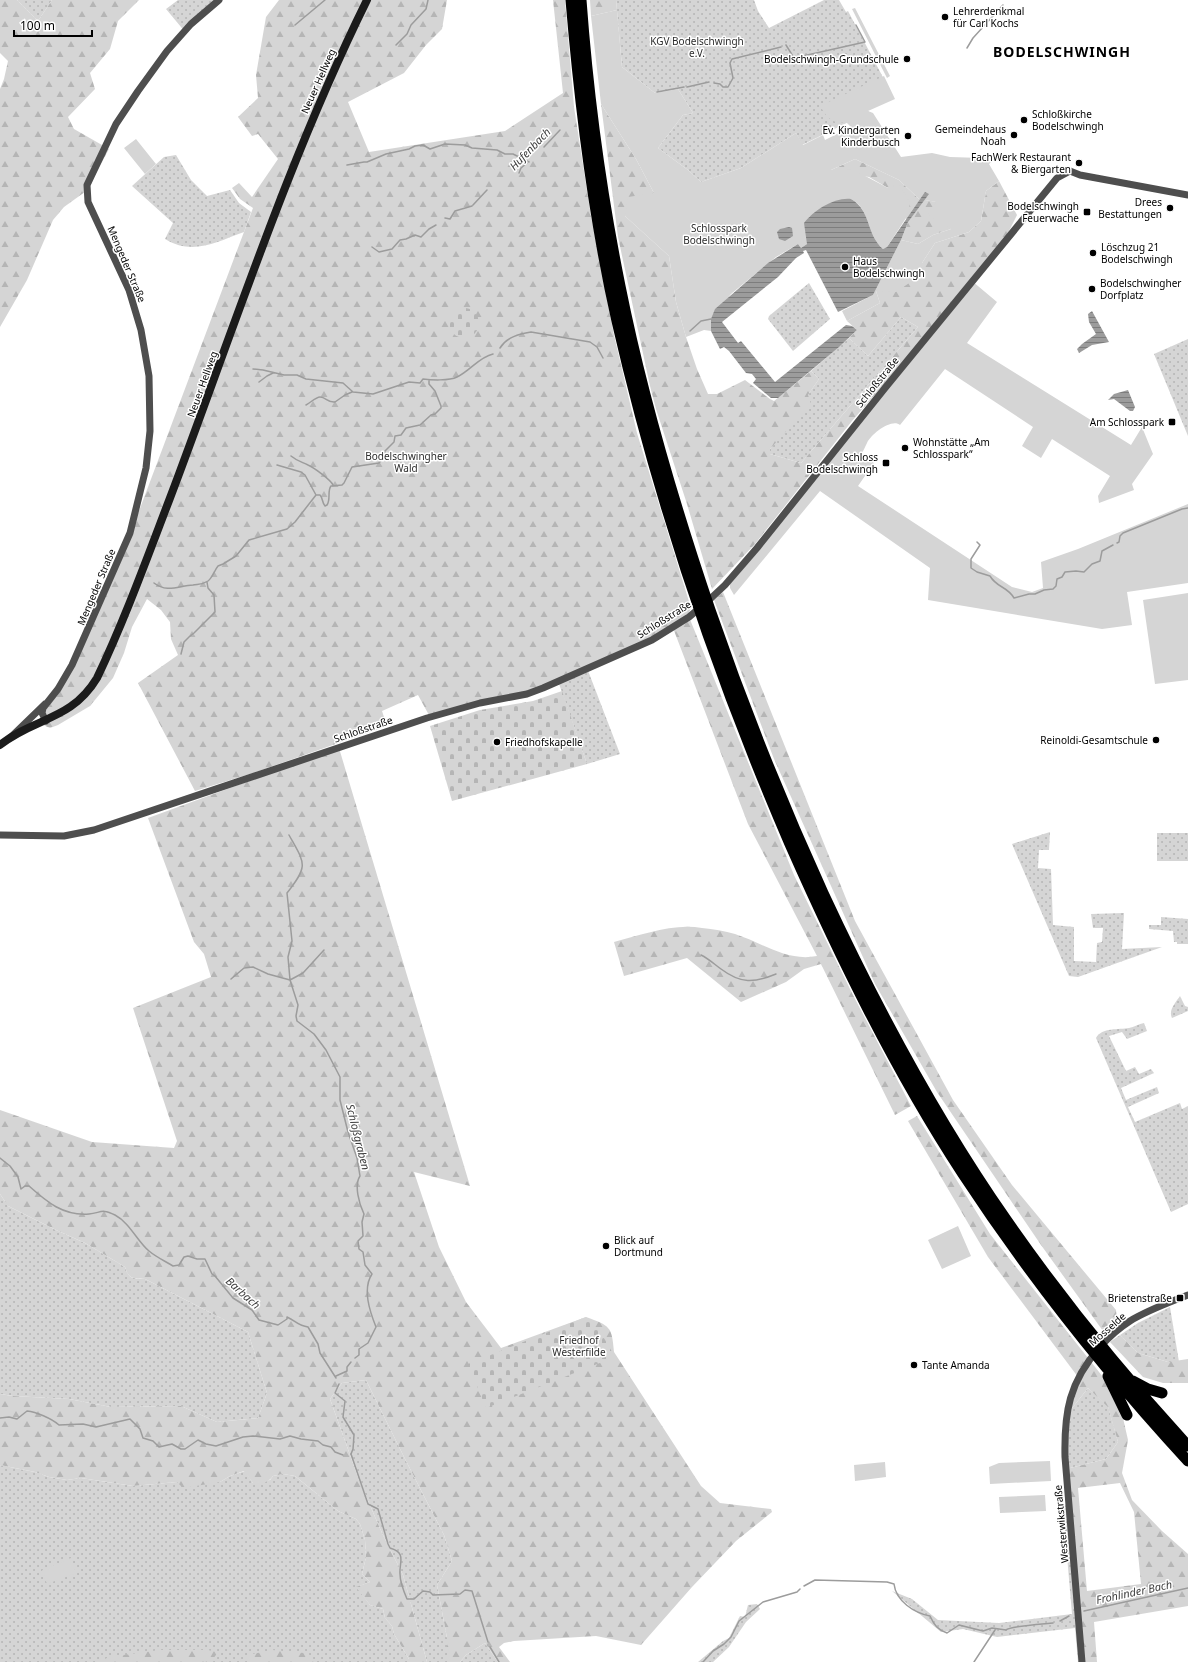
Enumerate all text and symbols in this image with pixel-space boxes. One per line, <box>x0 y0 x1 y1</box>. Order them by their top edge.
place label: Lehrerdenkmal für Carl Kochs <box>953 4 1024 30</box>
scale bar <box>14 12 92 38</box>
marker: Lehrerdenkmal für Carl Kochs <box>940 12 950 22</box>
text: 100 m <box>20 17 55 34</box>
park label: KGV Bodelschwingh e.V. <box>650 34 744 60</box>
district label: BODELSCHWINGH <box>993 42 1131 61</box>
street label: Neuer Hellweg <box>297 46 339 116</box>
place label: Bodelschwingh-Grundschule <box>764 52 899 66</box>
marker: Bodelschwingh-Grundschule <box>902 54 912 64</box>
place label: Schloßkirche Bodelschwingh <box>1032 107 1104 133</box>
marker: Schloßkirche Bodelschwingh <box>1019 115 1029 125</box>
place label: Gemeindehaus Noah <box>935 122 1006 148</box>
place label: Ev. Kindergarten Kinderbusch <box>822 123 900 149</box>
water label: Hufenbach <box>506 124 554 173</box>
marker: Gemeindehaus Noah <box>1009 130 1019 140</box>
marker: Ev. Kindergarten Kinderbusch <box>903 131 913 141</box>
place label: FachWerk Restaurant & Biergarten <box>971 150 1071 176</box>
marker: FachWerk Restaurant & Biergarten <box>1074 158 1084 168</box>
place label: Drees Bestattungen <box>1098 195 1162 221</box>
place label: Bodelschwingh Feuerwache <box>1007 199 1079 225</box>
marker: Drees Bestattungen <box>1165 203 1175 213</box>
marker: Bodelschwingh Feuerwache <box>1082 207 1092 217</box>
park label: Schlosspark Bodelschwingh <box>683 221 755 247</box>
street label: Mengeder Straße <box>105 224 150 305</box>
place label: Löschzug 21 Bodelschwingh <box>1101 240 1173 266</box>
marker: Löschzug 21 Bodelschwingh <box>1088 248 1098 258</box>
place label: Haus Bodelschwingh <box>853 254 925 280</box>
marker: Haus Bodelschwingh <box>840 262 850 272</box>
place label: Bodelschwingher Dorfplatz <box>1100 276 1181 302</box>
marker: Bodelschwingher Dorfplatz <box>1087 284 1097 294</box>
street label: Neuer Hellweg <box>184 349 220 419</box>
street label: Schloßstraße <box>852 354 902 410</box>
place label: Am Schlosspark <box>1090 415 1165 429</box>
marker: Am Schlosspark <box>1167 417 1177 427</box>
place label: Wohnstätte „Am Schlosspark“ <box>913 435 990 461</box>
marker: Wohnstätte „Am Schlosspark“ <box>900 443 910 453</box>
park label: Bodelschwingher Wald <box>365 449 447 475</box>
place label: Schloss Bodelschwingh <box>806 450 878 476</box>
marker: Schloss Bodelschwingh <box>881 458 891 468</box>
street label: Mengeder Straße <box>74 546 119 627</box>
street label: Schloßstraße <box>634 597 694 641</box>
street label: Schloßstraße <box>332 712 395 746</box>
place label: Reinoldi-Gesamtschule <box>1040 733 1148 747</box>
place label: Friedhofskapelle <box>505 735 583 749</box>
marker: Reinoldi-Gesamtschule <box>1151 735 1161 745</box>
marker: Friedhofskapelle <box>492 737 502 747</box>
water label: Schloßgraben <box>343 1102 374 1171</box>
place label: Blick auf Dortmund <box>614 1233 663 1259</box>
marker: Blick auf Dortmund <box>601 1241 611 1251</box>
water label: Barbach <box>223 1273 264 1312</box>
place label: Brietenstraße <box>1108 1291 1172 1305</box>
marker: Brietenstraße <box>1175 1293 1185 1303</box>
street label: Mosselde <box>1086 1309 1129 1349</box>
park label: Friedhof Westerfilde <box>552 1333 606 1359</box>
place label: Tante Amanda <box>922 1358 990 1372</box>
marker: Tante Amanda <box>909 1360 919 1370</box>
street label: Westerwikstraße <box>1051 1484 1071 1564</box>
water label: Frohlinder Bach <box>1095 1576 1173 1607</box>

